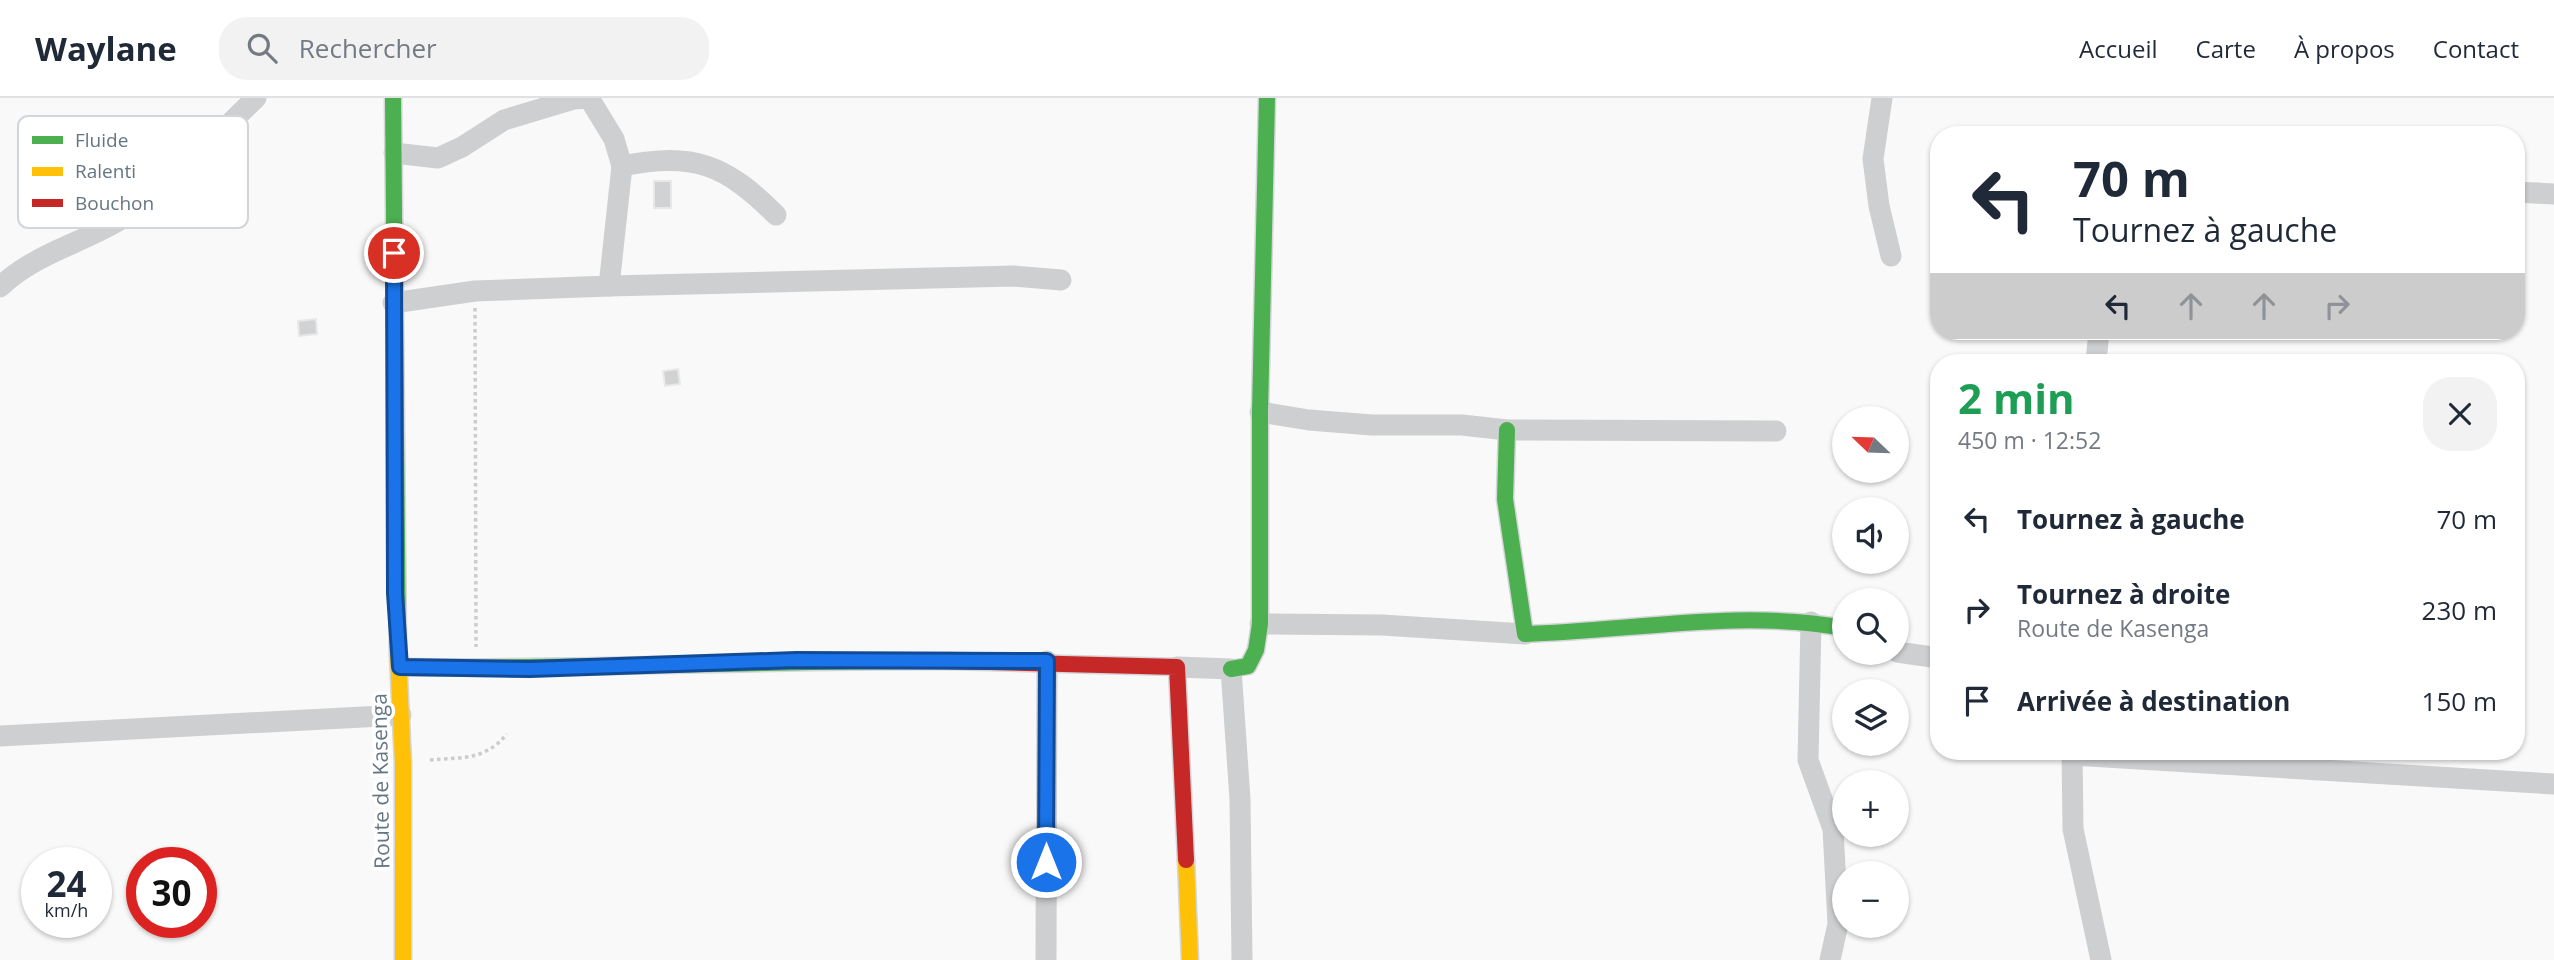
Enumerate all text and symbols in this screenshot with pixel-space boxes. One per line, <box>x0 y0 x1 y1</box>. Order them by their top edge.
search box <box>219 17 709 80</box>
text: Waylane <box>35 26 177 71</box>
icon: search <box>243 29 281 67</box>
text: Rechercher <box>299 30 437 66</box>
text: Accueil <box>2079 32 2158 65</box>
text: Carte <box>2196 32 2256 65</box>
text: À propos <box>2294 32 2395 65</box>
text: Contact <box>2433 32 2519 65</box>
legend <box>18 116 248 228</box>
text: Fluide <box>75 127 128 153</box>
text: 70 m <box>2073 145 2190 211</box>
icon: left <box>1958 154 2049 245</box>
text: Ralenti <box>75 158 136 184</box>
text: Bouchon <box>75 190 154 216</box>
text: Tournez à gauche <box>2073 208 2337 251</box>
pin <box>364 223 424 283</box>
icon: arrive <box>375 234 413 272</box>
icon: left <box>2099 287 2137 325</box>
icon: ahead <box>2172 287 2210 325</box>
icon: ahead <box>2245 287 2283 325</box>
icon: right <box>2318 287 2356 325</box>
text: 2 min <box>1958 369 2075 426</box>
button: close <box>2423 377 2497 451</box>
north arrow <box>1832 406 1909 483</box>
map controls <box>1832 406 1909 938</box>
text: 450 m · 12:52 <box>1958 424 2101 456</box>
button: sound <box>1832 497 1909 574</box>
icon: left <box>1958 500 1996 538</box>
text: Tournez à gauche <box>2017 501 2245 537</box>
text: 70 m <box>2436 501 2497 537</box>
text: Tournez à droite <box>2017 576 2230 612</box>
button: search <box>1832 588 1909 665</box>
icon: right <box>1958 591 1996 629</box>
text: 230 m <box>2422 592 2497 628</box>
text: Route de Kasenga <box>2017 612 2209 644</box>
button: layers <box>1832 679 1909 756</box>
icon: arrive <box>1958 682 1996 720</box>
text: Arrivée à destination <box>2017 683 2290 719</box>
text: 150 m <box>2422 683 2497 719</box>
street label: Route de Kasenga <box>364 693 396 869</box>
button: + <box>1832 770 1909 847</box>
position arrow <box>1009 825 1083 899</box>
speed limit sign: 30 <box>126 847 217 938</box>
text: 24 <box>46 860 87 907</box>
button: − <box>1832 861 1909 938</box>
text: km/h <box>45 898 88 922</box>

